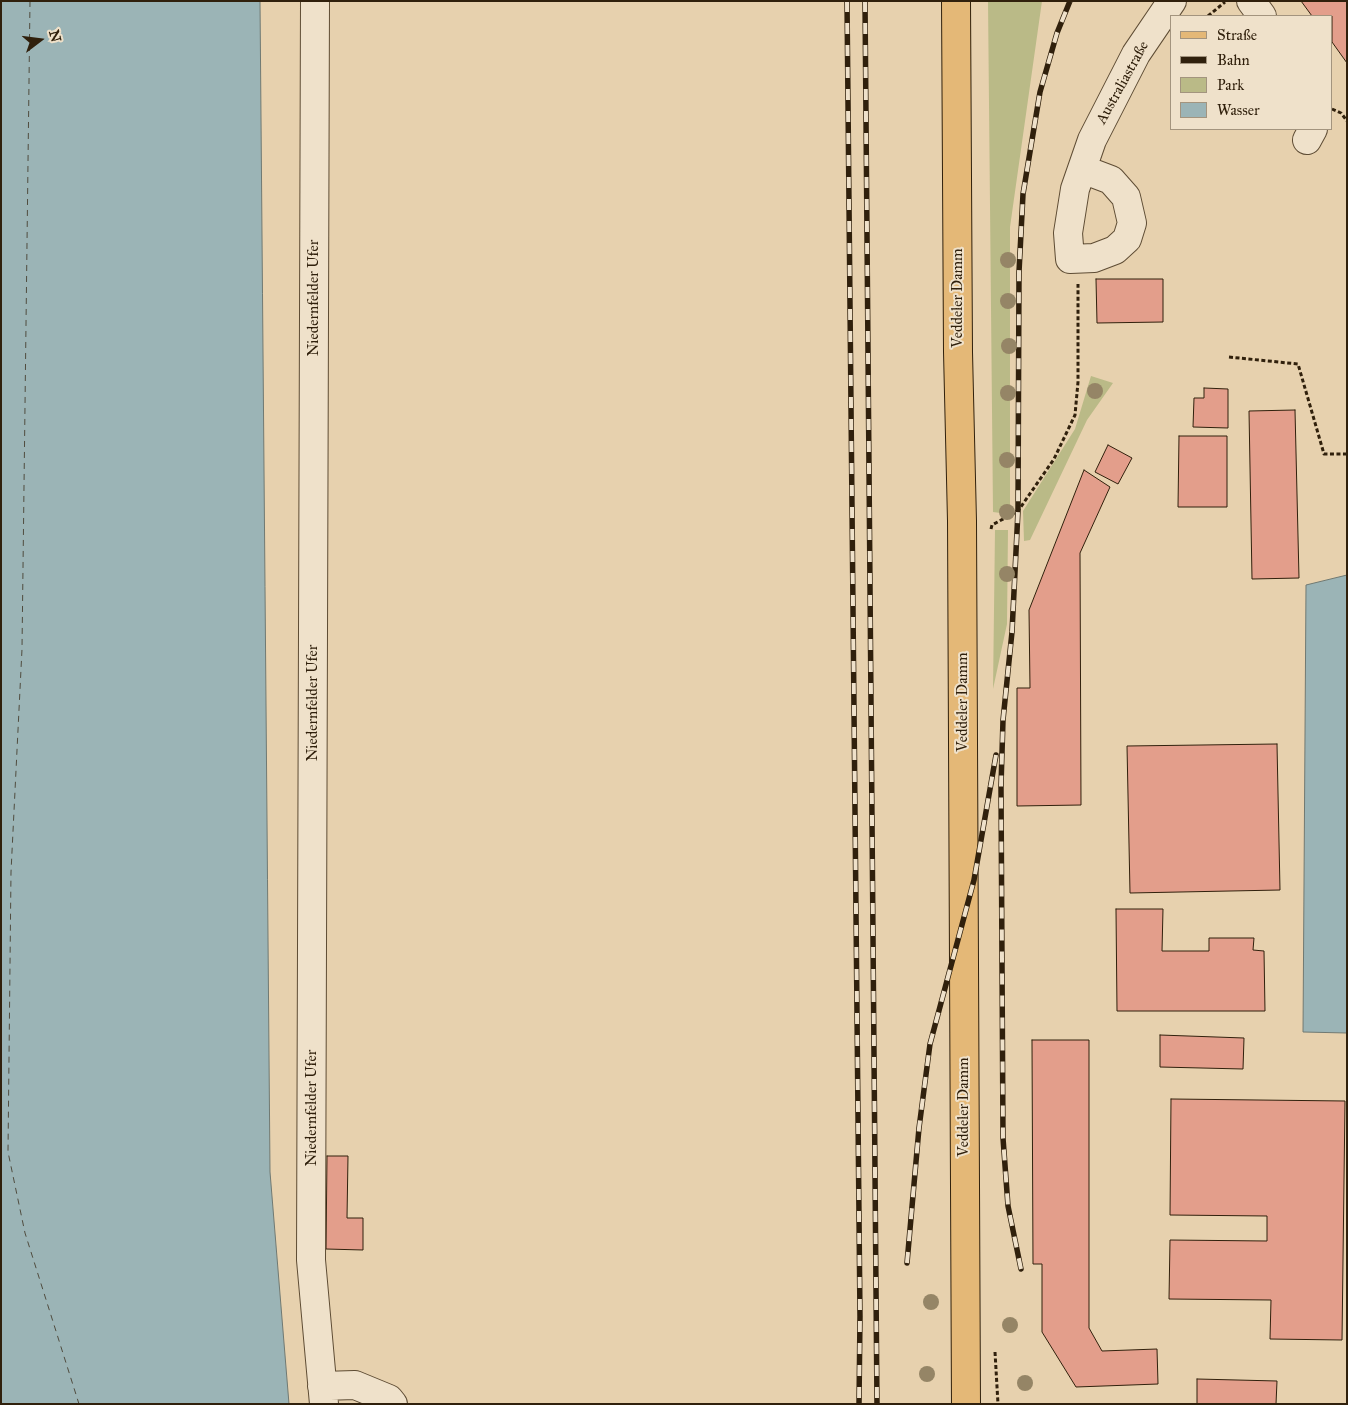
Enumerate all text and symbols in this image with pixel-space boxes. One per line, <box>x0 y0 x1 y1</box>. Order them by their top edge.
north arrow <box>15 15 65 65</box>
legend <box>1170 15 1333 130</box>
text: Straße <box>1217 26 1257 44</box>
text: N <box>45 28 65 44</box>
street label: Australiastraße <box>1093 38 1153 128</box>
text: Bahn <box>1217 51 1250 69</box>
text: Park <box>1217 76 1244 94</box>
text: Wasser <box>1217 101 1260 119</box>
street label: Niedernfelder Ufer <box>305 240 323 356</box>
street label: Veddeler Damm <box>949 248 967 348</box>
street label: Niedernfelder Ufer <box>304 645 322 761</box>
street label: Veddeler Damm <box>954 652 972 752</box>
street label: Niedernfelder Ufer <box>303 1050 321 1166</box>
street label: Veddeler Damm <box>955 1057 973 1157</box>

